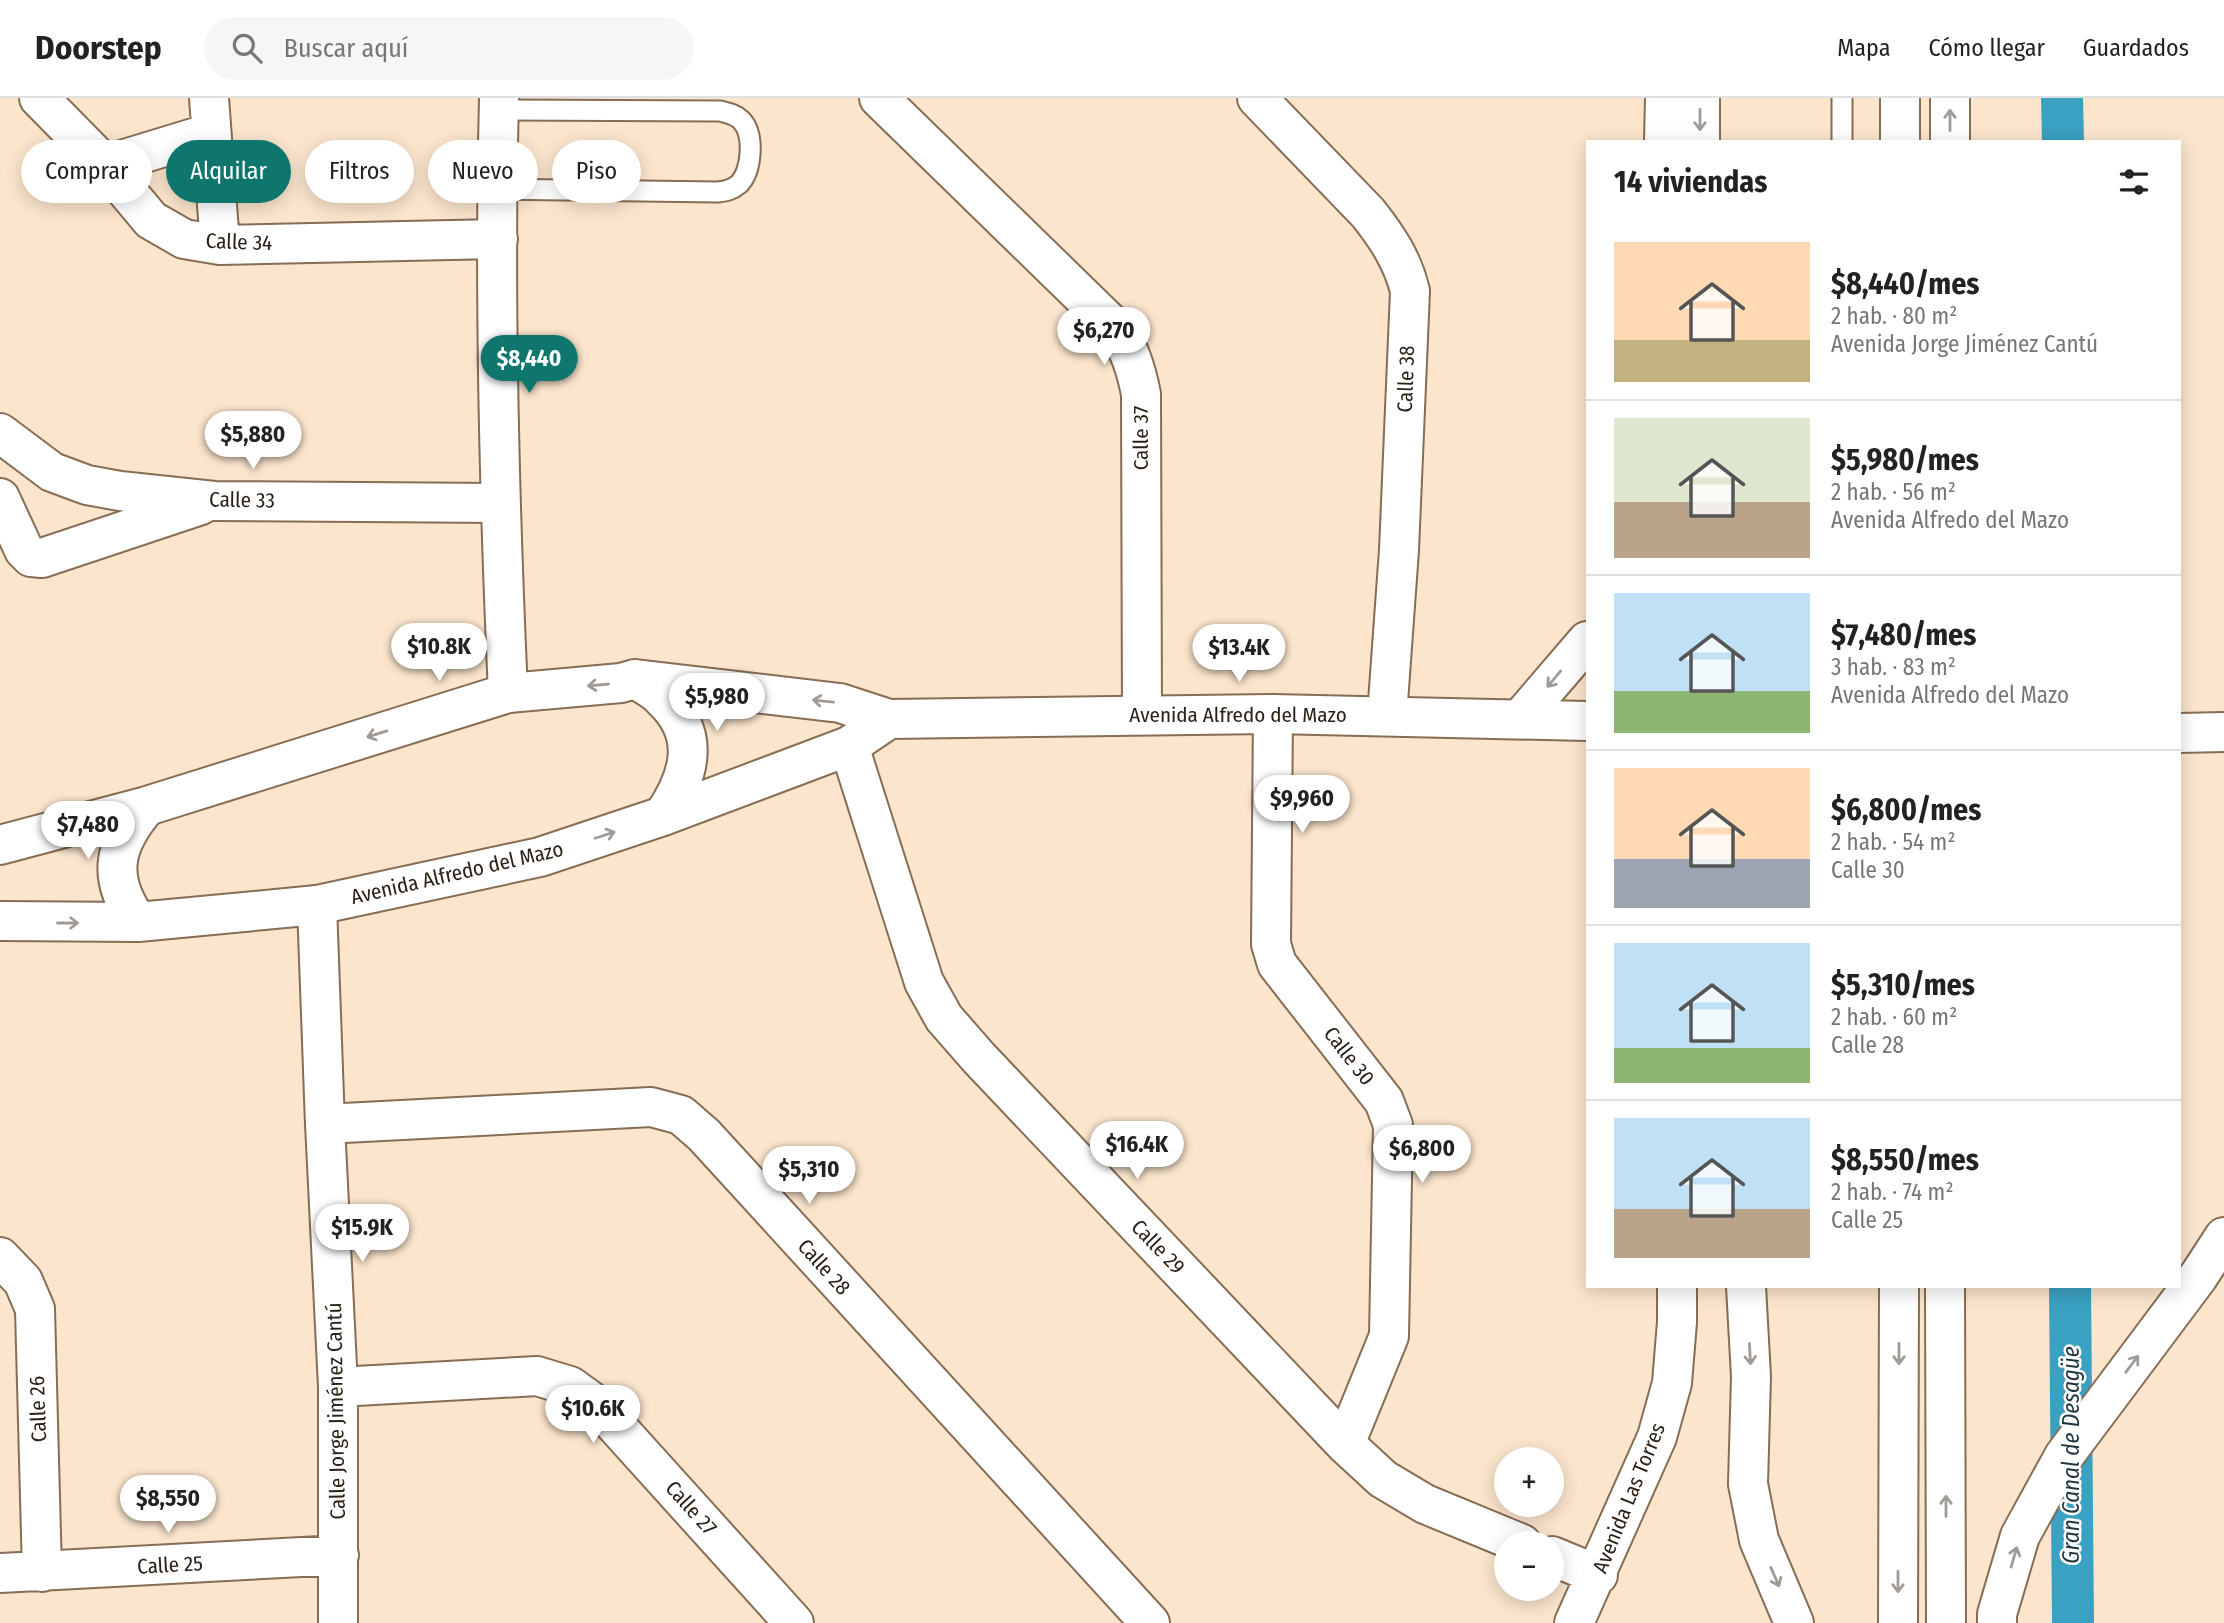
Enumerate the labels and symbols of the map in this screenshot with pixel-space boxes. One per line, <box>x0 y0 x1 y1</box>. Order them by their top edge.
one-way arrow <box>1693 108 1707 131</box>
one-way arrow <box>1943 109 1957 132</box>
street label: Calle 34 <box>205 228 273 256</box>
pin: $6,270 <box>1047 308 1161 367</box>
pin: $8,440 <box>472 336 586 395</box>
street label: Calle 38 <box>1392 345 1420 413</box>
street label: Calle 37 <box>1128 406 1154 470</box>
pin: $5,880 <box>196 412 310 471</box>
street label: Calle 33 <box>209 486 275 514</box>
pin: $10.8K <box>382 624 496 683</box>
pin: $13.4K <box>1182 624 1296 684</box>
one-way arrow <box>1546 670 1562 688</box>
pin: $5,980 <box>660 674 774 733</box>
one-way arrow <box>587 679 609 692</box>
one-way arrow <box>813 694 835 707</box>
street label: Avenida Alfredo del Mazo <box>1129 702 1347 728</box>
one-way arrow <box>366 729 388 742</box>
pin: $9,960 <box>1245 776 1359 835</box>
pin: $7,480 <box>31 802 145 861</box>
one-way arrow <box>593 828 615 841</box>
street label: Avenida Alfredo del Mazo <box>348 836 566 910</box>
one-way arrow <box>56 916 79 930</box>
street label: Calle 30 <box>1318 1021 1380 1091</box>
pin: $16.4K <box>1080 1122 1194 1181</box>
pin: $6,800 <box>1365 1126 1479 1185</box>
pin: $5,310 <box>752 1146 866 1206</box>
pin: $15.9K <box>305 1204 419 1264</box>
street label: Calle 29 <box>1126 1214 1190 1280</box>
street label: Calle 28 <box>792 1234 856 1300</box>
street label: Calle Jorge Jiménez Cantú <box>321 1302 351 1520</box>
one-way arrow <box>1743 1343 1756 1366</box>
one-way arrow <box>1892 1343 1906 1366</box>
water label: Gran Canal de Desagüe <box>2057 1346 2085 1564</box>
one-way arrow <box>2125 1355 2139 1374</box>
street label: Calle 26 <box>24 1375 52 1443</box>
pin: $10.6K <box>536 1386 650 1445</box>
street label: Avenida Las Torres <box>1587 1419 1671 1577</box>
street label: Calle 27 <box>660 1475 722 1541</box>
pin: $8,550 <box>111 1476 225 1535</box>
one-way arrow <box>1939 1495 1953 1518</box>
one-way arrow <box>2008 1546 2021 1568</box>
street label: Calle 25 <box>136 1550 204 1580</box>
one-way arrow <box>1769 1566 1782 1588</box>
one-way arrow <box>1891 1570 1905 1593</box>

